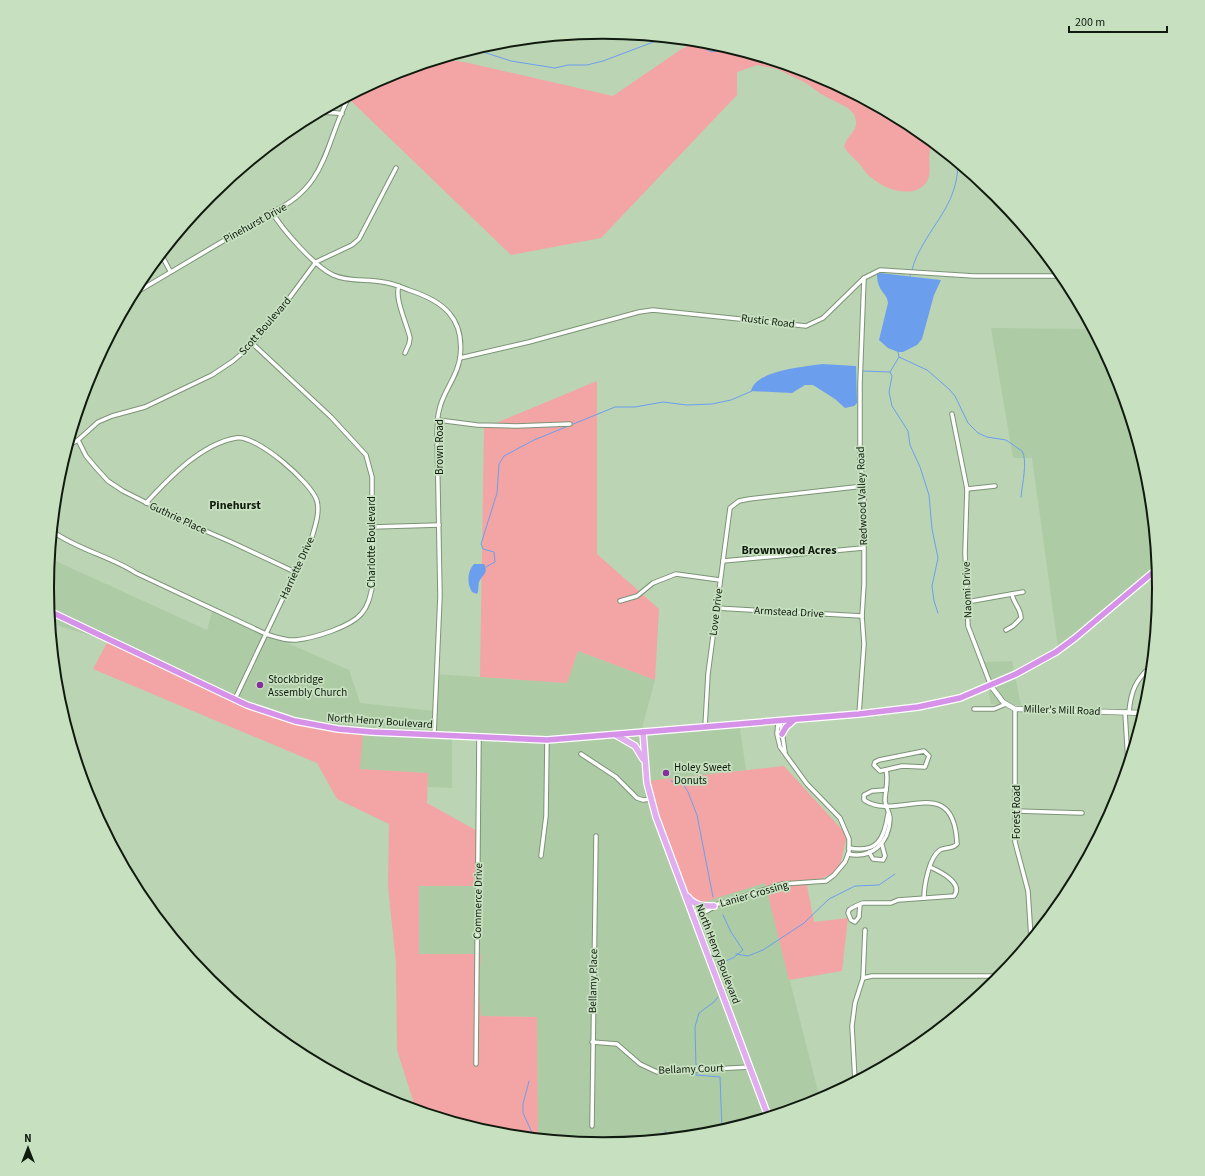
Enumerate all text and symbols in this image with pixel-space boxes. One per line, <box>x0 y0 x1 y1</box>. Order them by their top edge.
scale bar <box>1069 8 1167 34</box>
text: 200 m <box>1075 14 1105 31</box>
street label: Pinehurst Drive <box>221 199 290 247</box>
street label: Scott Boulevard <box>235 294 295 358</box>
street label: Rustic Road <box>740 310 796 332</box>
street label: Brown Road <box>432 419 447 475</box>
street label: Redwood Valley Road <box>853 446 871 546</box>
street label: Charlotte Boulevard <box>364 496 379 588</box>
district label: Pinehurst <box>209 497 261 514</box>
street label: Guthrie Place <box>147 498 210 538</box>
street label: Harriette Drive <box>276 534 318 602</box>
district label: Brownwood Acres <box>741 542 837 559</box>
street label: Naomi Drive <box>959 561 975 618</box>
street label: Love Drive <box>706 587 726 637</box>
street label: Armstead Drive <box>754 603 825 621</box>
place label: Stockbridge Assembly Church <box>268 672 347 700</box>
marker: Stockbridge Assembly Church <box>255 680 265 690</box>
street label: Miller's Mill Road <box>1023 701 1101 719</box>
street label: North Henry Boulevard <box>327 710 433 732</box>
place label: Holey Sweet Donuts <box>674 760 731 788</box>
marker: Holey Sweet Donuts <box>661 768 671 778</box>
street label: Forest Road <box>1009 785 1024 839</box>
street label: Commerce Drive <box>470 862 486 939</box>
street label: Lanier Crossing <box>718 877 790 911</box>
street label: North Henry Boulevard <box>692 902 744 1006</box>
street label: Bellamy Place <box>585 948 601 1013</box>
street label: Bellamy Court <box>658 1060 724 1078</box>
north arrow <box>8 1128 48 1168</box>
text: N <box>24 1131 32 1146</box>

